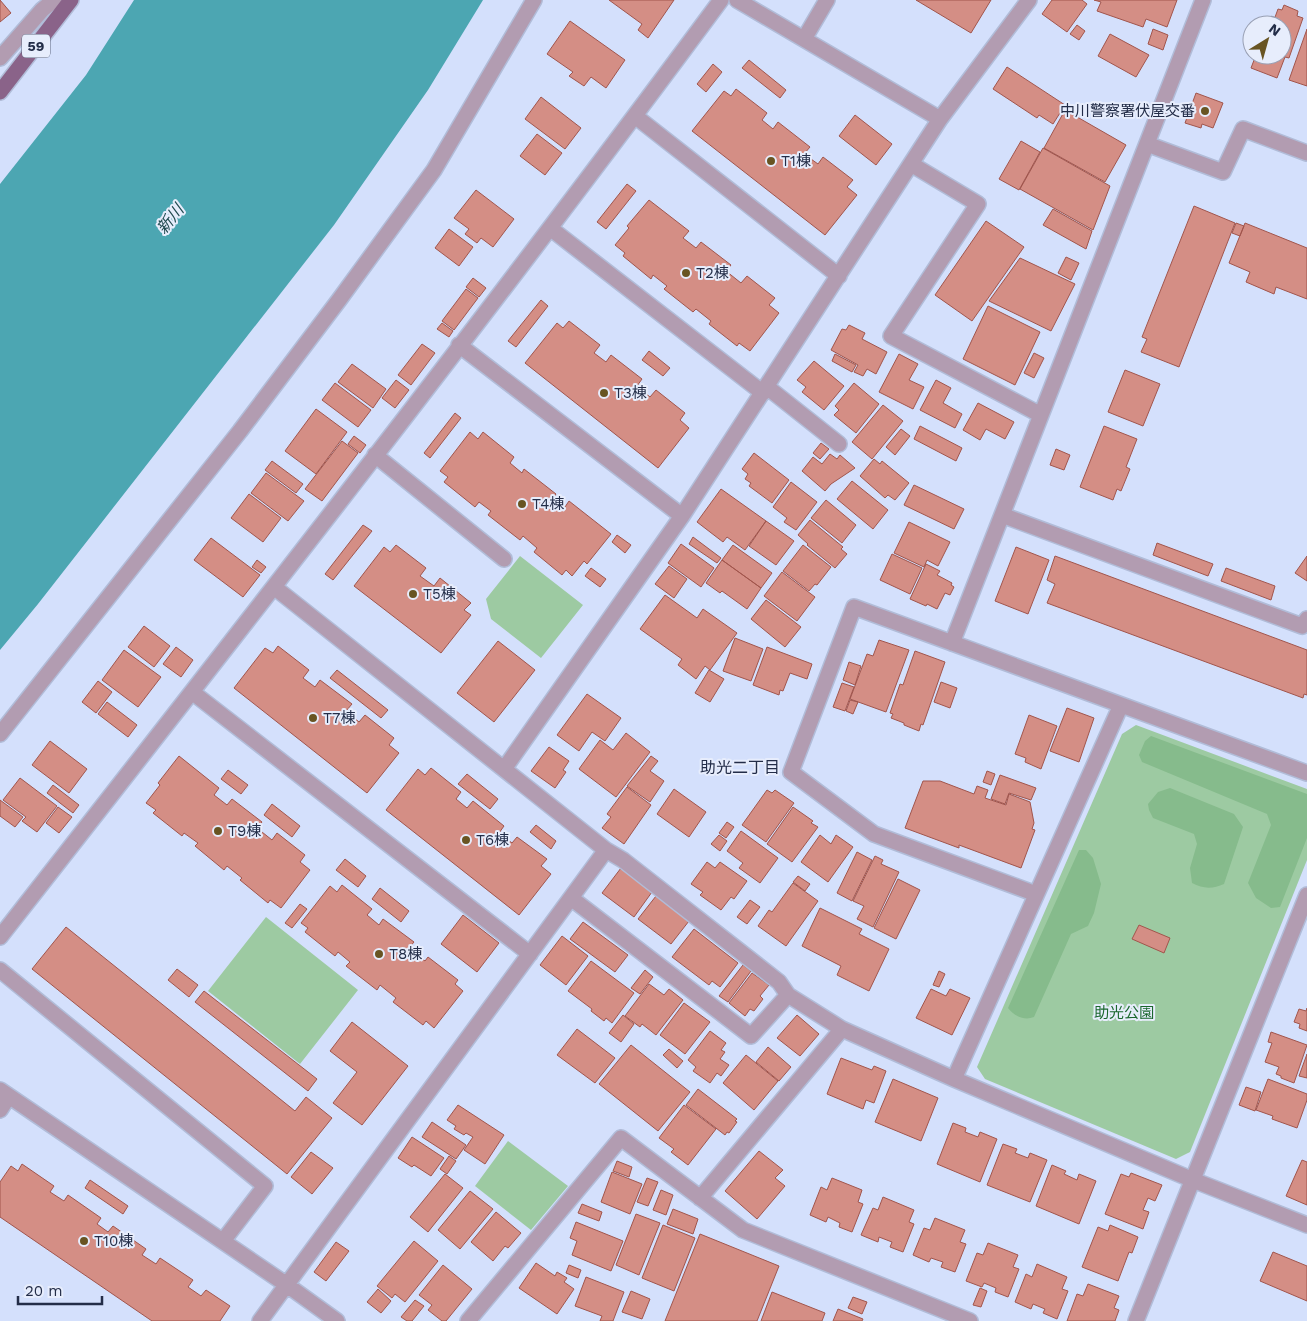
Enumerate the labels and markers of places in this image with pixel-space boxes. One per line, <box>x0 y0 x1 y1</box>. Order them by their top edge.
place label: 中川警察署伏屋交番 <box>1060 102 1195 120</box>
marker: 中川警察署伏屋交番 <box>1199 105 1211 117</box>
place label: T1棟 <box>781 152 811 170</box>
marker: T1棟 <box>765 155 777 167</box>
place label: T2棟 <box>696 264 729 282</box>
marker: T2棟 <box>680 267 692 279</box>
place label: T3棟 <box>614 384 647 402</box>
marker: T3棟 <box>598 387 610 399</box>
place label: T4棟 <box>532 495 564 513</box>
marker: T4棟 <box>516 498 528 510</box>
place label: T5棟 <box>423 585 456 603</box>
marker: T5棟 <box>407 588 419 600</box>
place label: T7棟 <box>323 709 355 727</box>
marker: T7棟 <box>307 712 319 724</box>
place label: T9棟 <box>228 822 261 840</box>
marker: T9棟 <box>212 825 224 837</box>
place label: T6棟 <box>476 831 509 849</box>
marker: T6棟 <box>460 834 472 846</box>
place label: T8棟 <box>389 945 422 963</box>
marker: T8棟 <box>373 948 385 960</box>
place label: T10棟 <box>94 1232 133 1250</box>
marker: T10棟 <box>78 1235 90 1247</box>

